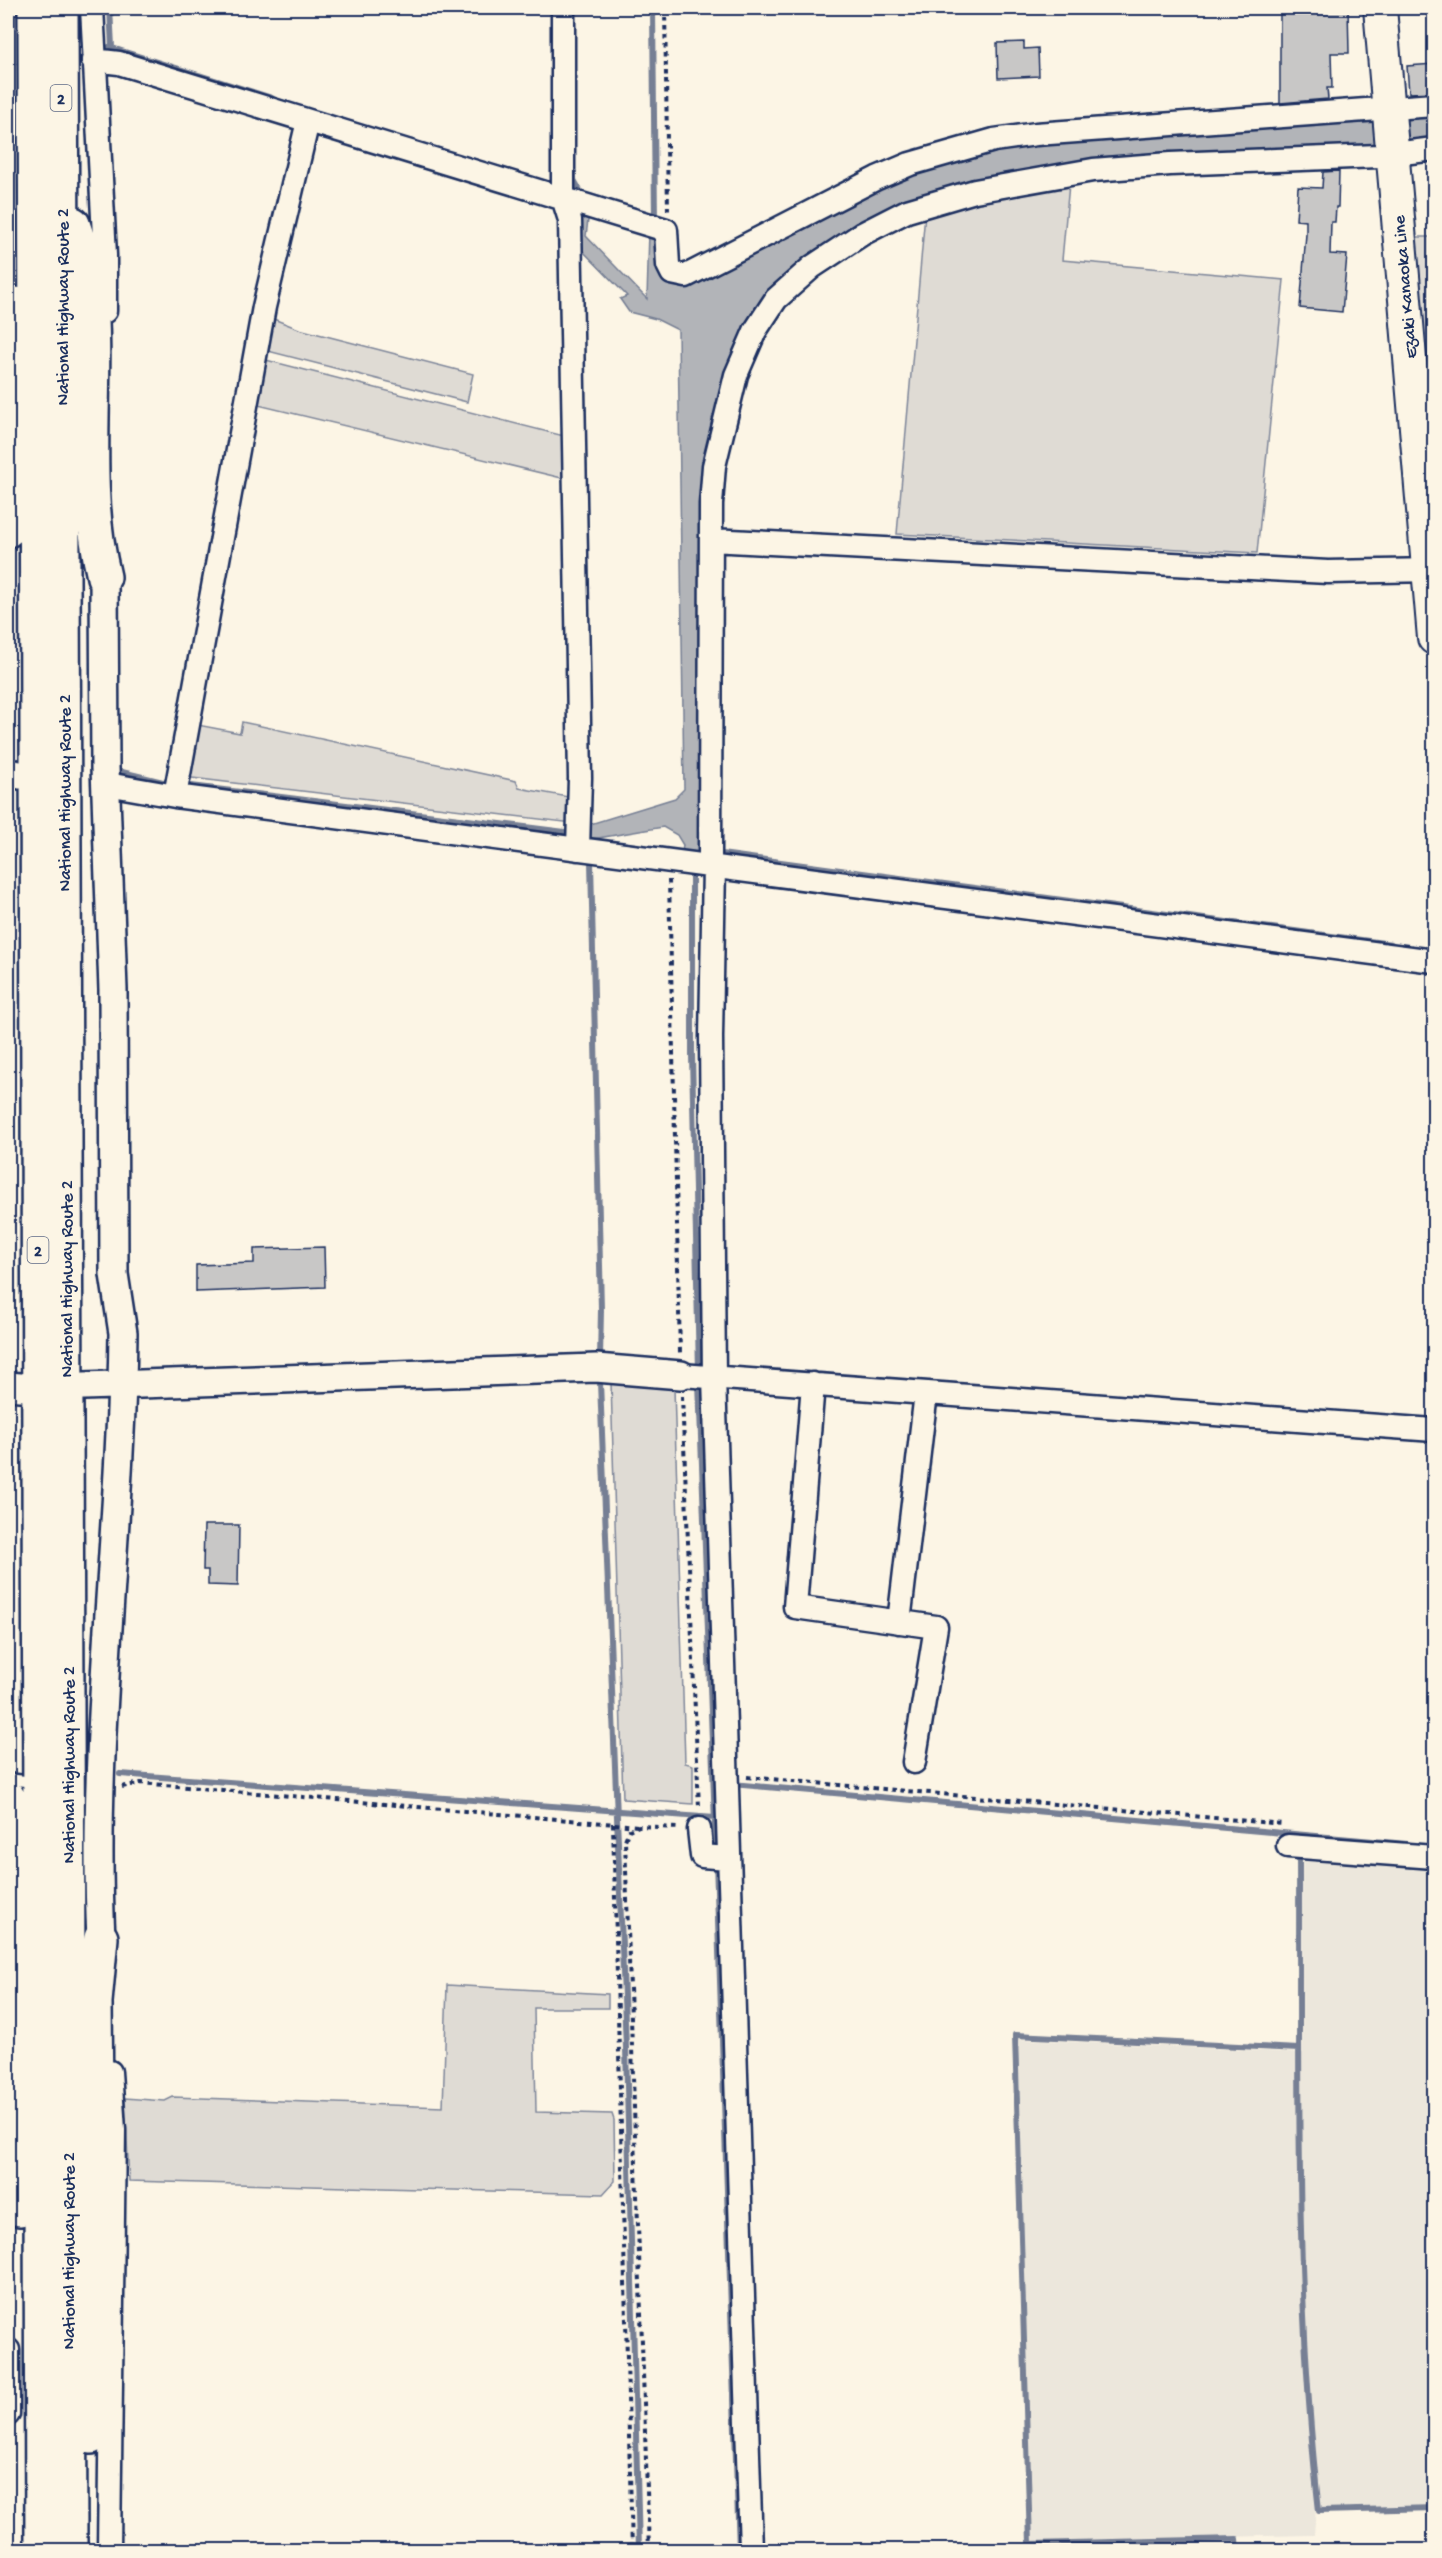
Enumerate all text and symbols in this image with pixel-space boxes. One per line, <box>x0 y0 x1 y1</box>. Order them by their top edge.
road number: 2 <box>50 85 72 111</box>
street label: National Highway Route 2 <box>54 208 75 406</box>
street label: Ezaki Kanaoka Line <box>1390 214 1423 359</box>
street label: National Highway Route 2 <box>56 694 77 892</box>
street label: National Highway Route 2 <box>58 1180 79 1378</box>
road number: 2 <box>28 1237 48 1263</box>
street label: National Highway Route 2 <box>60 1666 81 1864</box>
street label: National Highway Route 2 <box>60 2152 81 2350</box>

